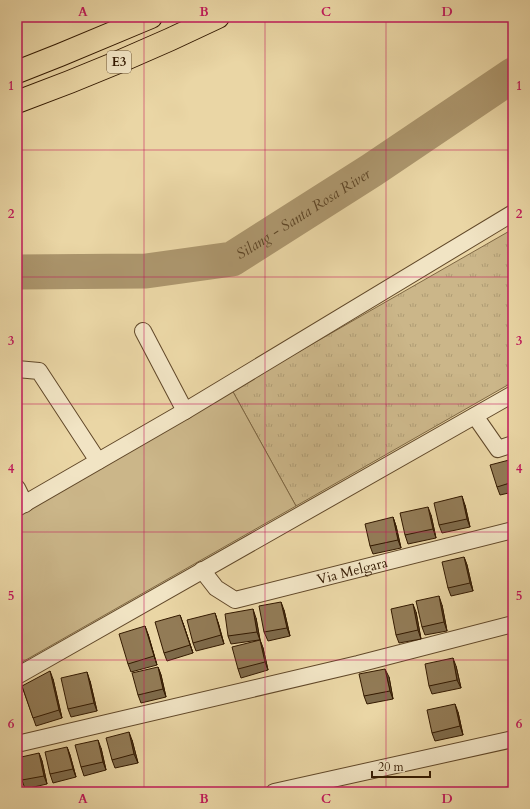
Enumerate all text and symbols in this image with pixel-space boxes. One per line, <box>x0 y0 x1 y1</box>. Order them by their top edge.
text: A <box>78 3 88 21</box>
text: B <box>199 3 209 21</box>
text: C <box>321 3 331 21</box>
text: D <box>441 3 453 21</box>
road number: E3 <box>107 51 131 73</box>
text: 1 <box>8 77 14 95</box>
text: 1 <box>516 77 522 95</box>
water label: Silang - Santa Rosa River <box>232 163 375 264</box>
text: 2 <box>8 205 15 223</box>
text: 2 <box>516 205 523 223</box>
text: 3 <box>8 332 15 350</box>
text: 3 <box>516 332 523 350</box>
text: 4 <box>8 460 15 478</box>
text: 4 <box>516 460 523 478</box>
street label: Via Melgara <box>315 552 389 589</box>
text: 5 <box>8 587 14 605</box>
text: 5 <box>516 587 522 605</box>
text: 6 <box>8 715 15 733</box>
text: 6 <box>516 715 523 733</box>
scale bar <box>372 753 430 779</box>
text: 20 m <box>378 759 405 775</box>
text: A <box>78 790 88 808</box>
text: B <box>199 790 209 808</box>
text: C <box>321 790 331 808</box>
text: D <box>441 790 453 808</box>

